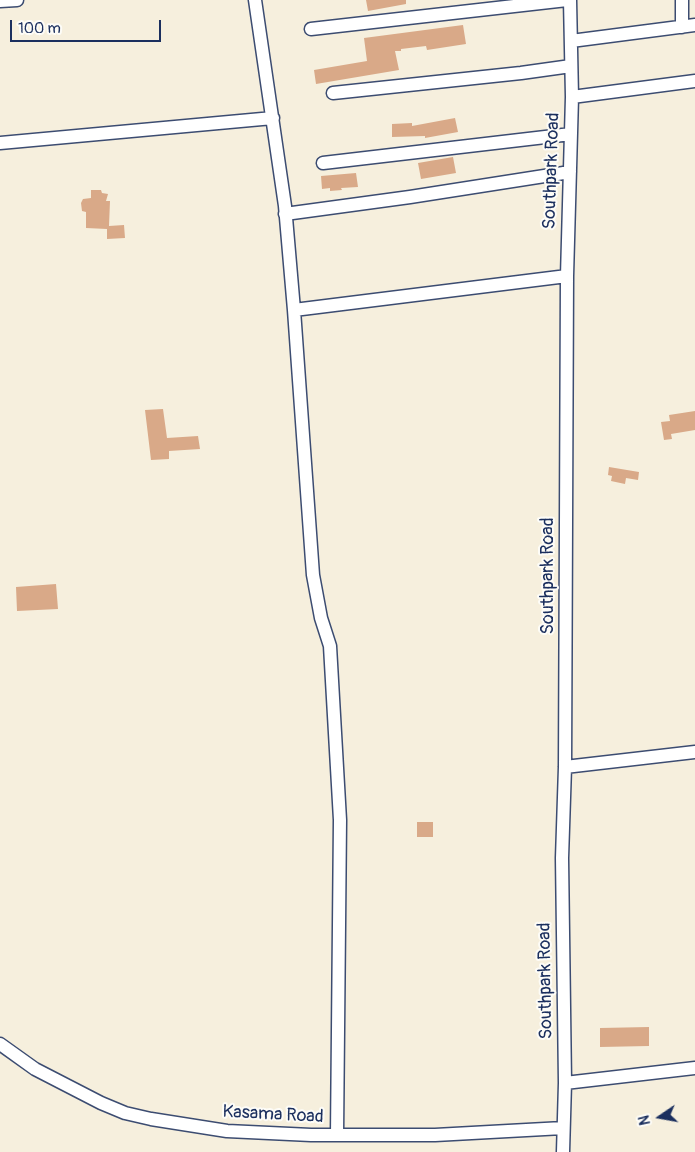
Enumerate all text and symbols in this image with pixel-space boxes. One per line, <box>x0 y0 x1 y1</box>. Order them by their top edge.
scale bar <box>12 10 164 42</box>
text: 100 m <box>18 19 61 38</box>
street label: Southpark Road <box>539 112 565 230</box>
street label: Southpark Road <box>537 518 559 634</box>
street label: Southpark Road <box>534 922 558 1040</box>
north arrow <box>635 1092 685 1142</box>
street label: Kasama Road <box>222 1102 324 1128</box>
text: N <box>636 1114 654 1127</box>

